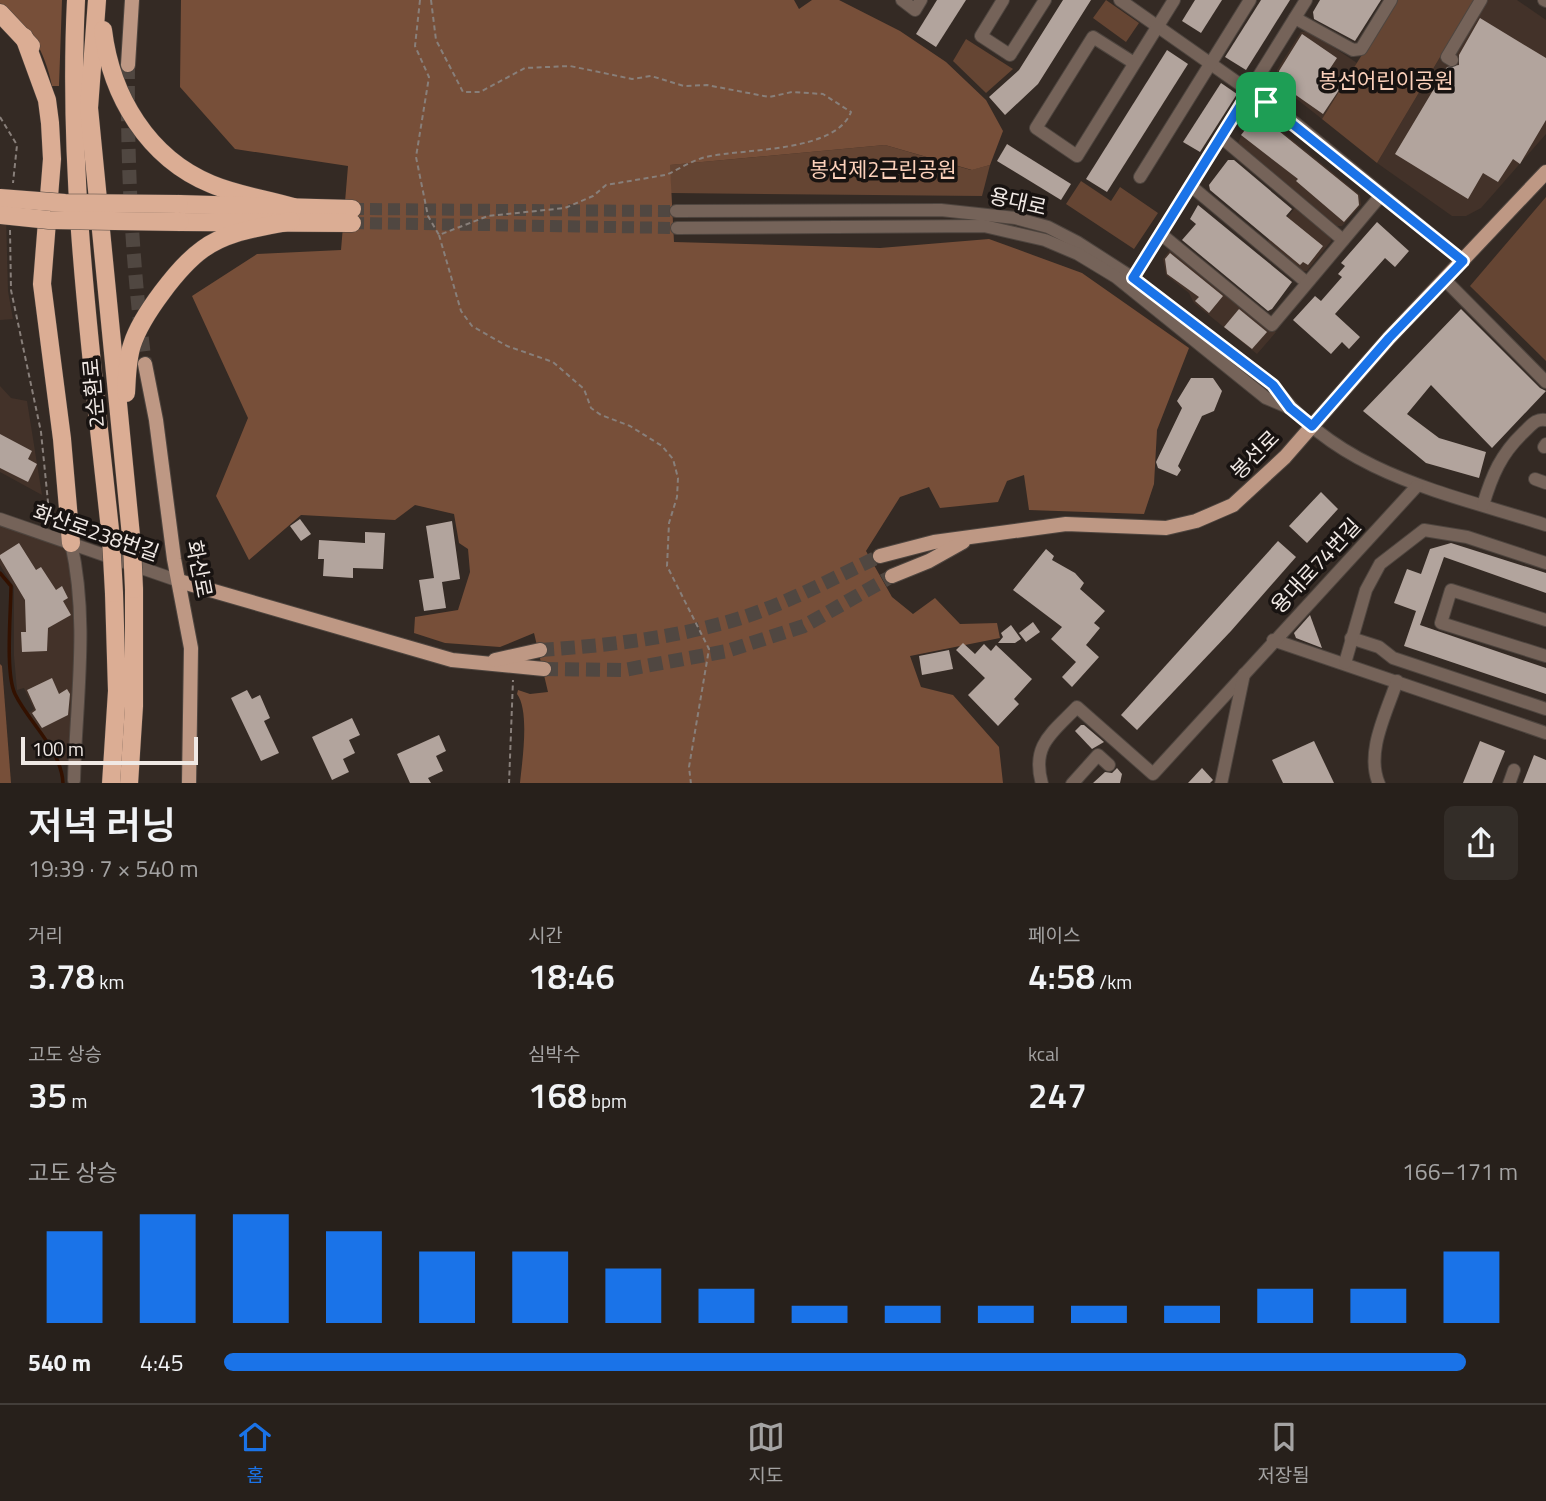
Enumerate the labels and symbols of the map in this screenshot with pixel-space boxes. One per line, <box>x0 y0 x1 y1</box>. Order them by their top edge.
park label: 봉선어린이공원 <box>1318 64 1454 96</box>
pin <box>1236 72 1296 132</box>
park label: 봉선제2근린공원 <box>810 153 957 185</box>
street label: 용대로 <box>986 179 1050 223</box>
street label: 2순환로 <box>74 357 112 429</box>
street label: 봉선로 <box>1222 422 1286 486</box>
street label: 화산로238번길 <box>29 495 164 569</box>
street label: 용대로74번길 <box>1263 510 1368 620</box>
street label: 화산로 <box>179 537 221 600</box>
scale bar <box>21 734 198 766</box>

